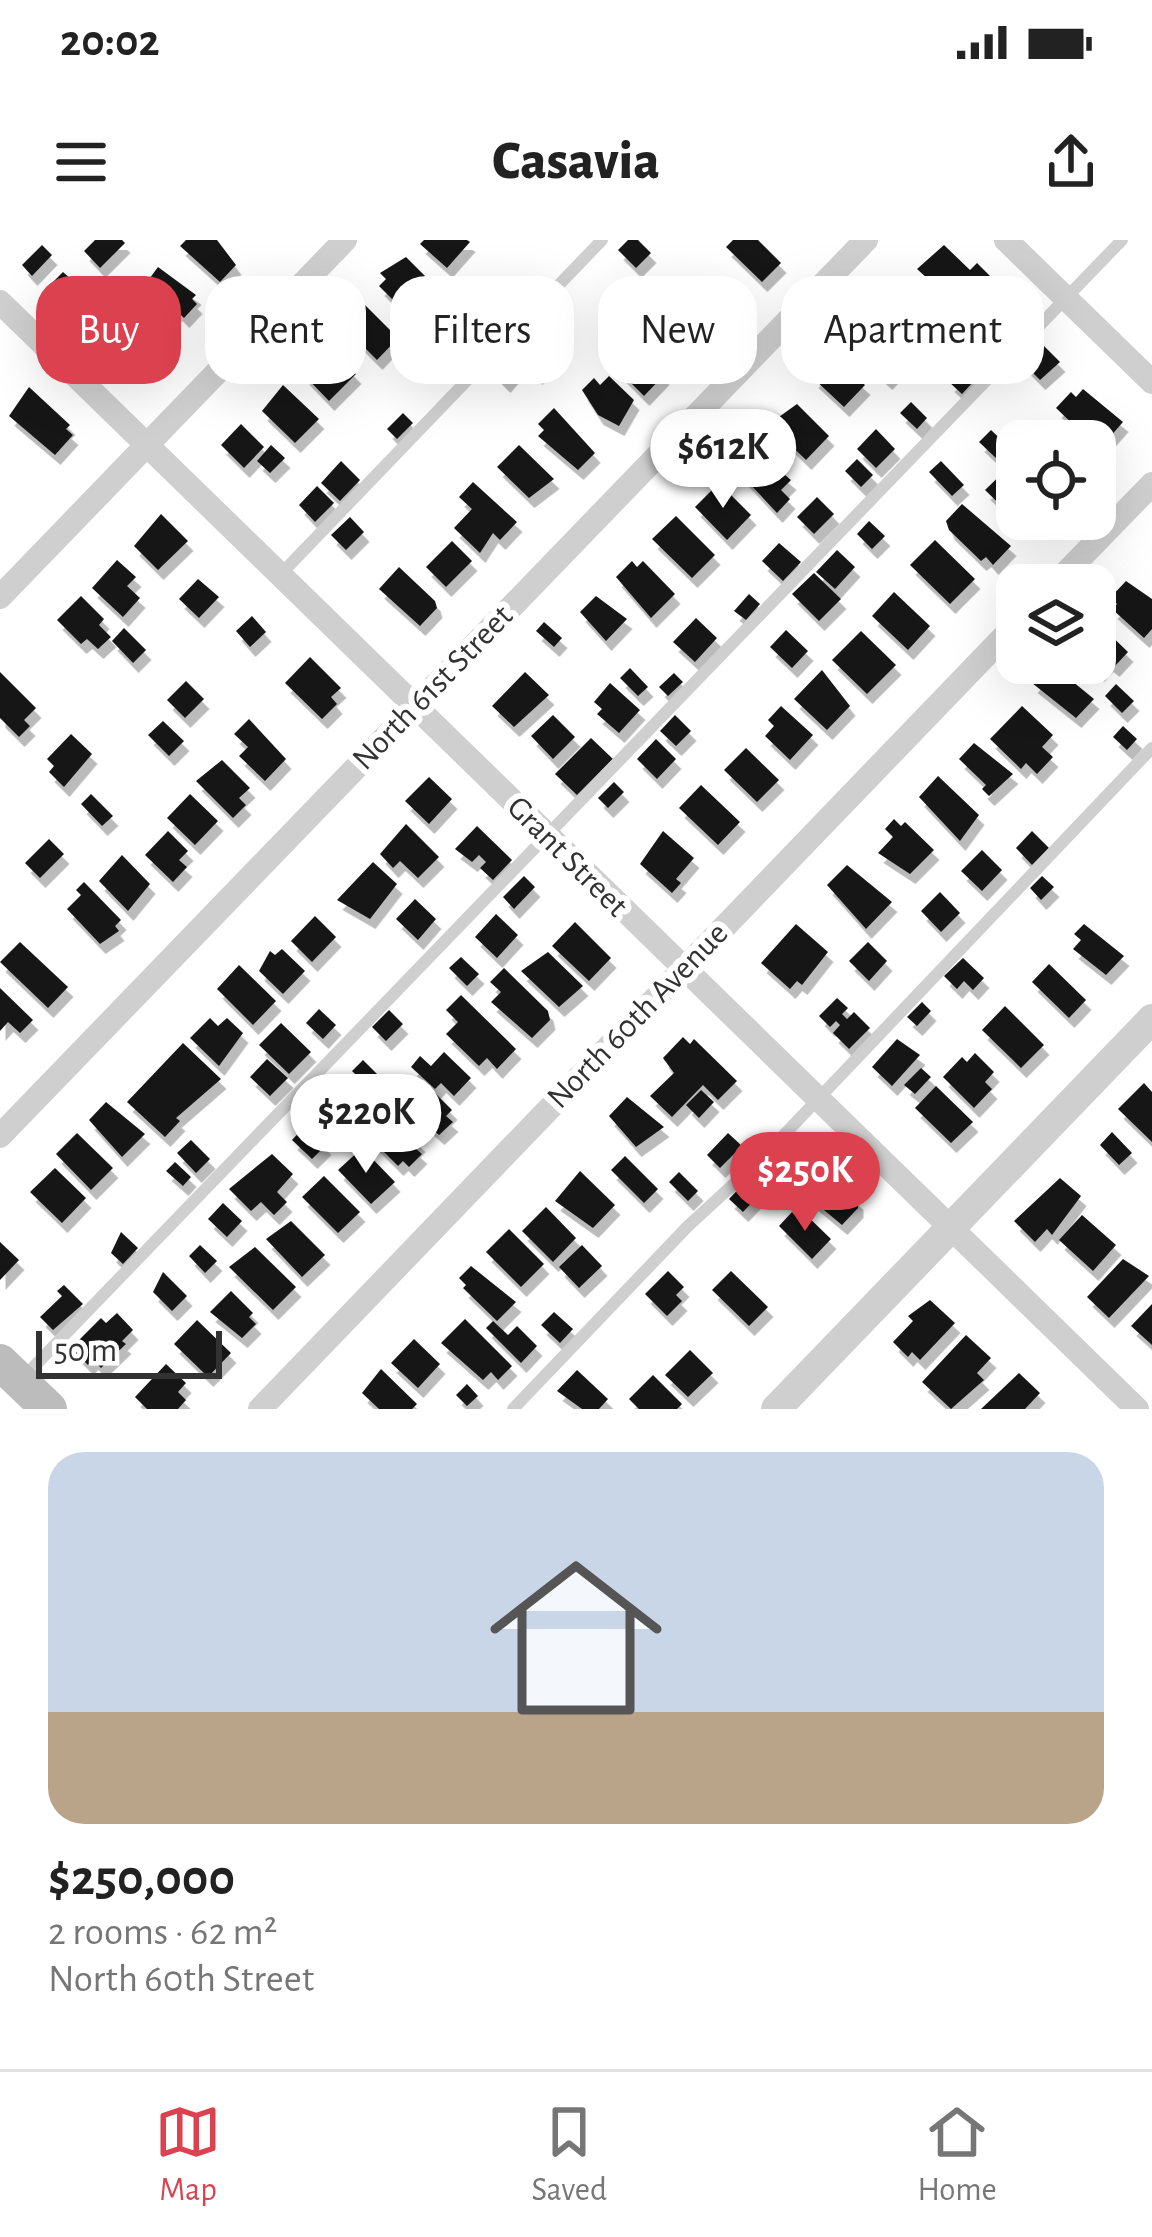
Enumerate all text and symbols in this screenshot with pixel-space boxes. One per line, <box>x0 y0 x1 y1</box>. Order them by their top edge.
text: 20:02 <box>60 19 160 64</box>
icon: menu <box>48 129 114 195</box>
icon: share <box>1038 129 1104 195</box>
text: Casavia <box>492 135 660 189</box>
chip: Buy <box>36 276 181 384</box>
chip: Rent <box>205 276 366 384</box>
chip: Filters <box>390 276 574 384</box>
chip: New <box>598 276 757 384</box>
chip: Apartment <box>781 276 1044 384</box>
pin: $612K <box>639 409 807 511</box>
map controls <box>996 420 1116 684</box>
button: locate <box>996 420 1116 540</box>
text: $612K <box>677 428 769 467</box>
button: layers <box>996 564 1116 684</box>
street label: North 61st Street <box>347 599 520 777</box>
street label: Grant Street <box>501 791 634 924</box>
street label: North 60th Avenue <box>541 917 735 1115</box>
pin: $220K <box>282 1074 450 1176</box>
text: $220K <box>317 1093 415 1132</box>
pin: $250K <box>721 1132 889 1234</box>
text: $250K <box>757 1151 853 1190</box>
scale bar <box>36 1325 222 1378</box>
text: 50 m <box>54 1335 117 1368</box>
icon: home <box>468 1530 684 1746</box>
text: $250,000 <box>48 1853 235 1904</box>
text: 2 rooms · 62 m² <box>48 1913 277 1952</box>
text: North 60th Street <box>48 1960 314 1999</box>
tab: Map <box>155 2099 221 2211</box>
tab: Saved <box>532 2099 607 2211</box>
tab: Home <box>917 2099 997 2211</box>

